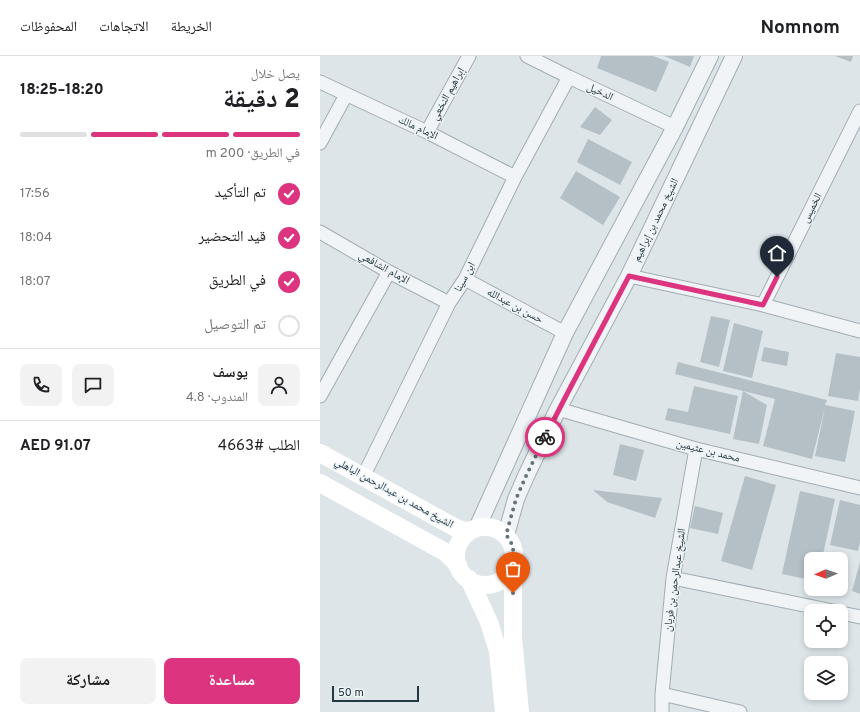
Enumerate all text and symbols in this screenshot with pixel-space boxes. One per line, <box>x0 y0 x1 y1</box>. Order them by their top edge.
text: Nomnom <box>760 16 840 40</box>
text: المحفوظات <box>20 19 77 36</box>
text: الاتجاهات <box>99 19 149 36</box>
text: الخريطة <box>171 19 212 36</box>
street label: إبراهيم النخعي <box>428 65 469 123</box>
text: يصل خلال <box>251 67 300 83</box>
street label: الدخيل <box>585 80 615 104</box>
text: 18:20–18:25 <box>20 81 104 100</box>
text: 2 دقيقة <box>223 84 300 117</box>
street label: الإمام مالك <box>396 113 440 143</box>
text: في الطريق · 200 m <box>206 146 300 162</box>
street label: الشيخ محمد بن إبراهيم <box>630 176 682 264</box>
icon: check <box>278 183 300 205</box>
text: تم التأكيد <box>215 184 266 203</box>
text: 17:56 <box>20 186 50 202</box>
street label: الخميس <box>799 191 825 225</box>
icon: check <box>278 227 300 249</box>
text: قيد التحضير <box>198 228 266 247</box>
text: 18:04 <box>20 230 52 246</box>
pin <box>760 236 794 277</box>
icon: home <box>766 242 788 264</box>
street label: الإمام الشافعي <box>356 248 412 288</box>
street label: ابن سينا <box>451 260 479 294</box>
icon: check <box>278 271 300 293</box>
text: في الطريق <box>209 272 266 291</box>
text: 18:07 <box>20 274 50 290</box>
street label: حسن بن عبدالله <box>484 285 546 327</box>
text: تم التوصيل <box>204 316 266 335</box>
button: phone <box>20 364 62 406</box>
button: chat <box>72 364 114 406</box>
text: يوسف <box>213 364 248 383</box>
button: person <box>258 364 300 406</box>
text: المندوب · 4.8 <box>186 390 248 406</box>
courier <box>525 417 565 457</box>
icon: bike <box>534 426 556 448</box>
street label: محمد بن عثيمين <box>675 436 741 466</box>
text: AED 91.07 <box>20 437 91 456</box>
text: الطلب #4663 <box>218 437 300 456</box>
street label: الشيخ محمد بن عبدالرحمن الباهلي <box>332 455 456 532</box>
street label: الشيخ عبدالرحمن بن فريان <box>661 527 689 633</box>
pin <box>496 552 530 593</box>
north arrow <box>804 552 848 596</box>
map controls <box>804 552 848 700</box>
icon: bag <box>502 558 524 580</box>
button: locate <box>804 604 848 648</box>
button: layers <box>804 656 848 700</box>
button: مشاركة <box>20 658 156 704</box>
button: مساعدة <box>164 658 300 704</box>
scale bar <box>332 684 419 703</box>
text: 50 m <box>338 686 364 700</box>

